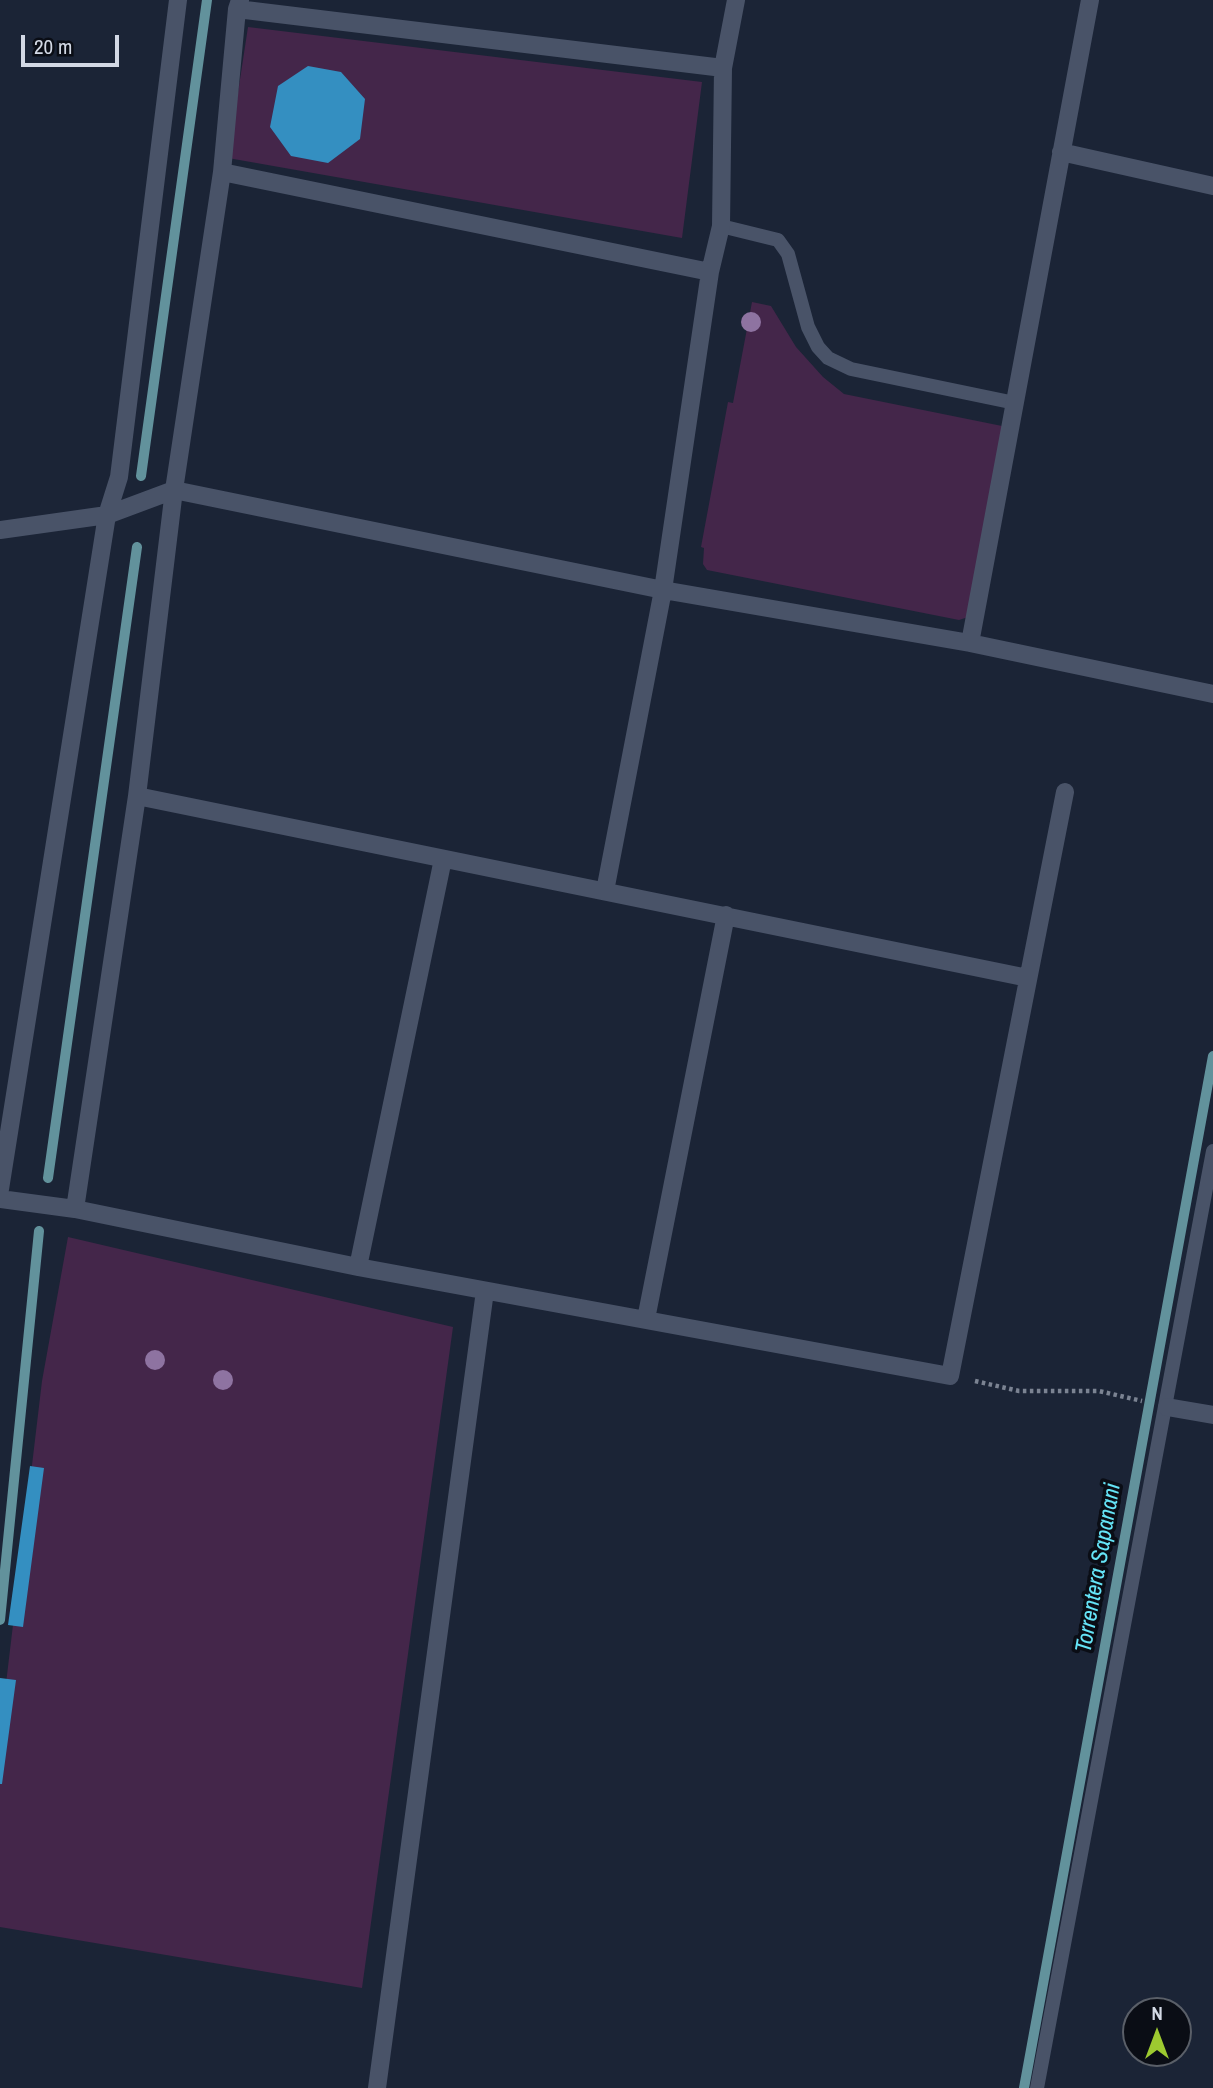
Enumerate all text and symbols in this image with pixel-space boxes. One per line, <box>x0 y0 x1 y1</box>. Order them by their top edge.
scale bar <box>24 21 122 65</box>
text: 20 m <box>34 32 72 61</box>
water label: Torrentera Sapanani <box>1071 1481 1127 1655</box>
north arrow <box>1122 1997 1192 2067</box>
text: N <box>1151 2000 1163 2026</box>

